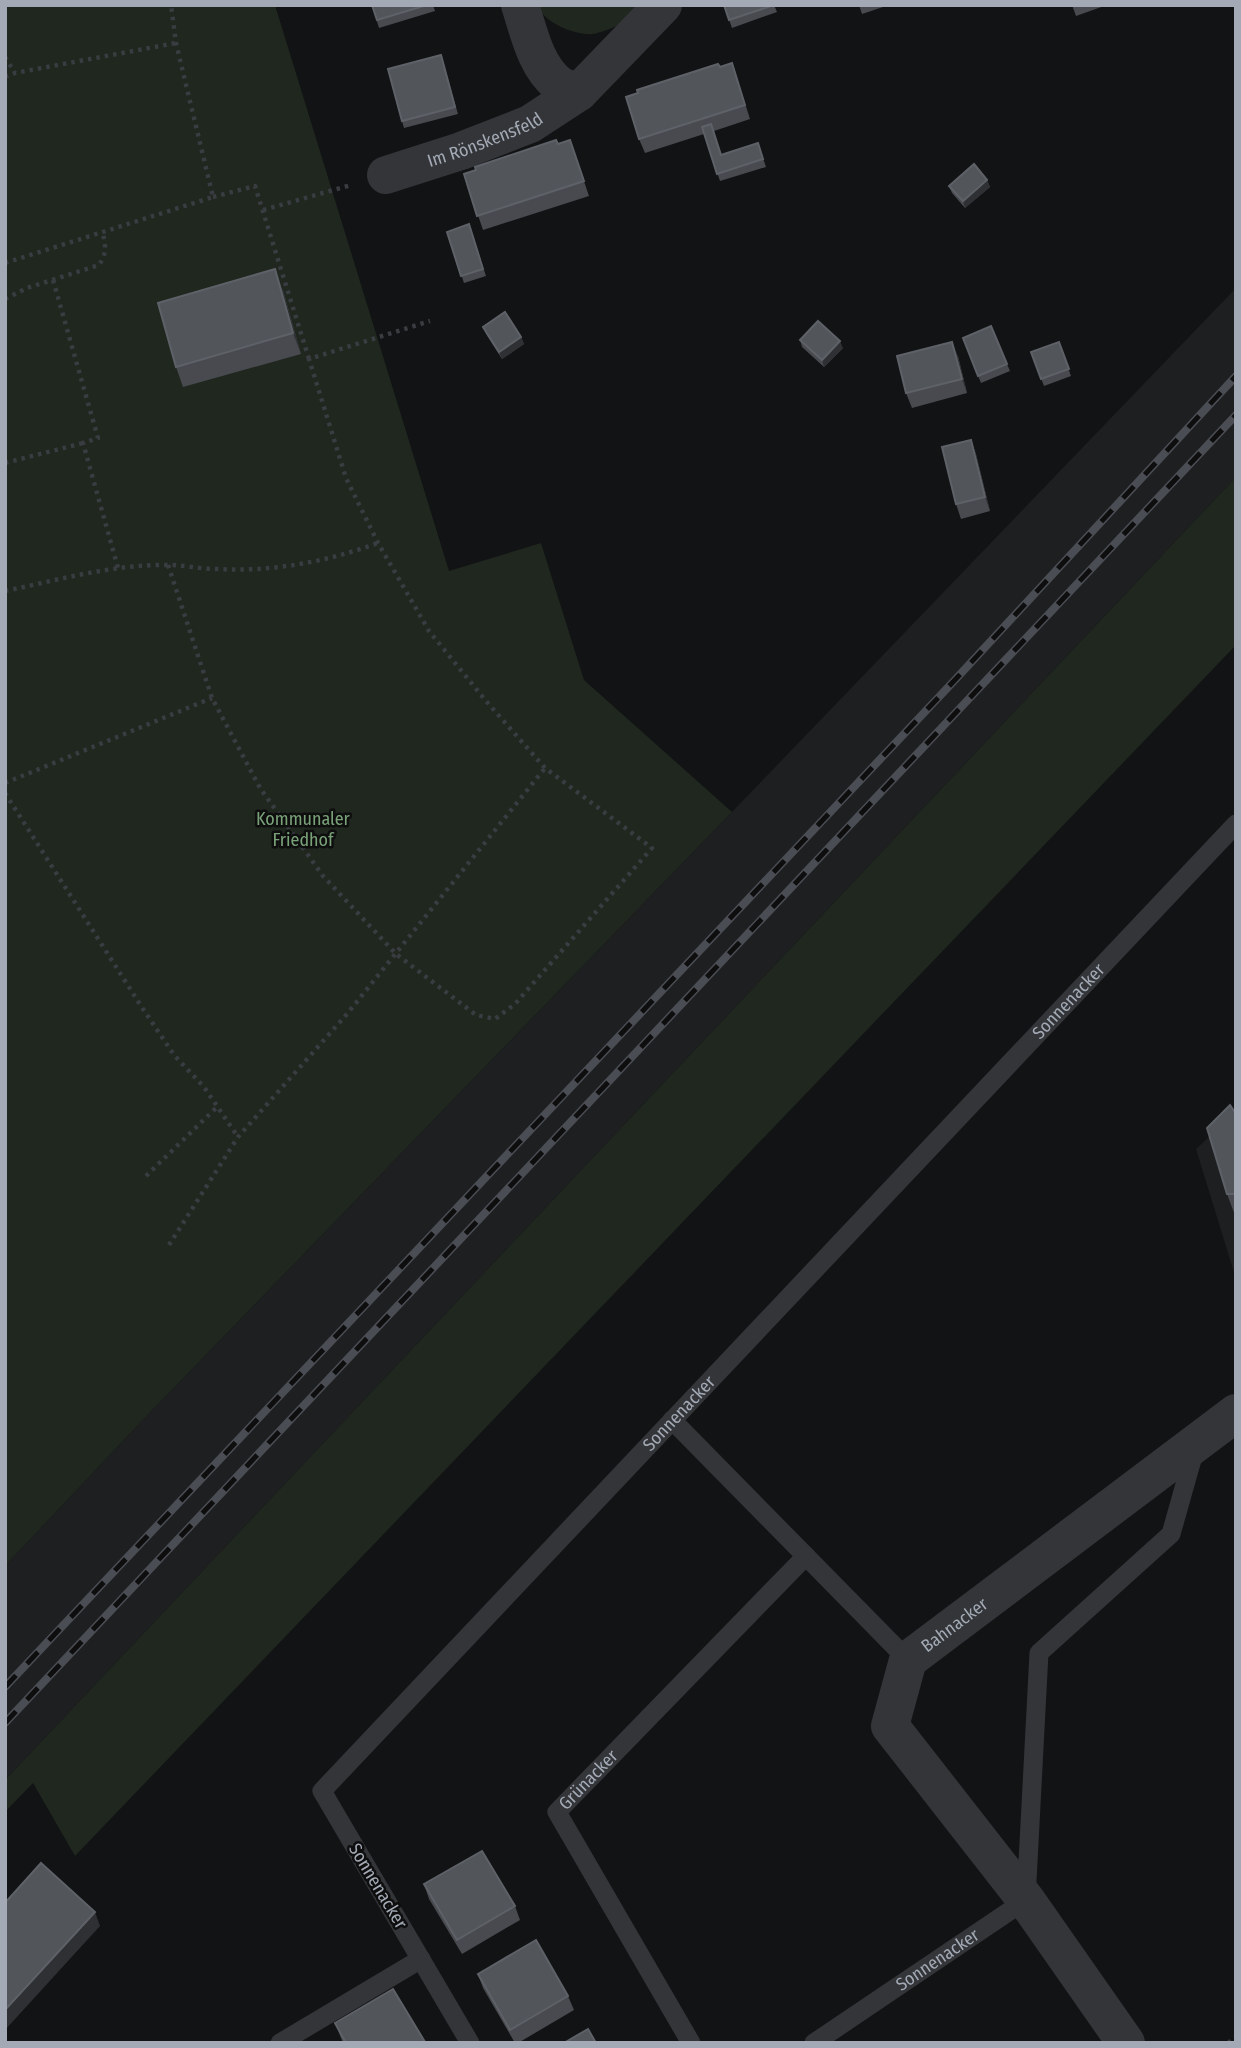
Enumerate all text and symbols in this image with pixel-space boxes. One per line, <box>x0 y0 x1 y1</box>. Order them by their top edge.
street label: Im Rönskensfeld <box>425 108 547 172</box>
park label: Kommunaler Friedhof <box>256 808 351 851</box>
street label: Sonnenacker <box>1028 958 1110 1044</box>
street label: Sonnenacker <box>638 1370 720 1456</box>
street label: Bahnacker <box>917 1592 993 1657</box>
street label: Grünacker <box>554 1745 623 1815</box>
street label: Sonnenacker <box>344 1839 412 1933</box>
street label: Sonnenacker <box>892 1923 984 1996</box>

